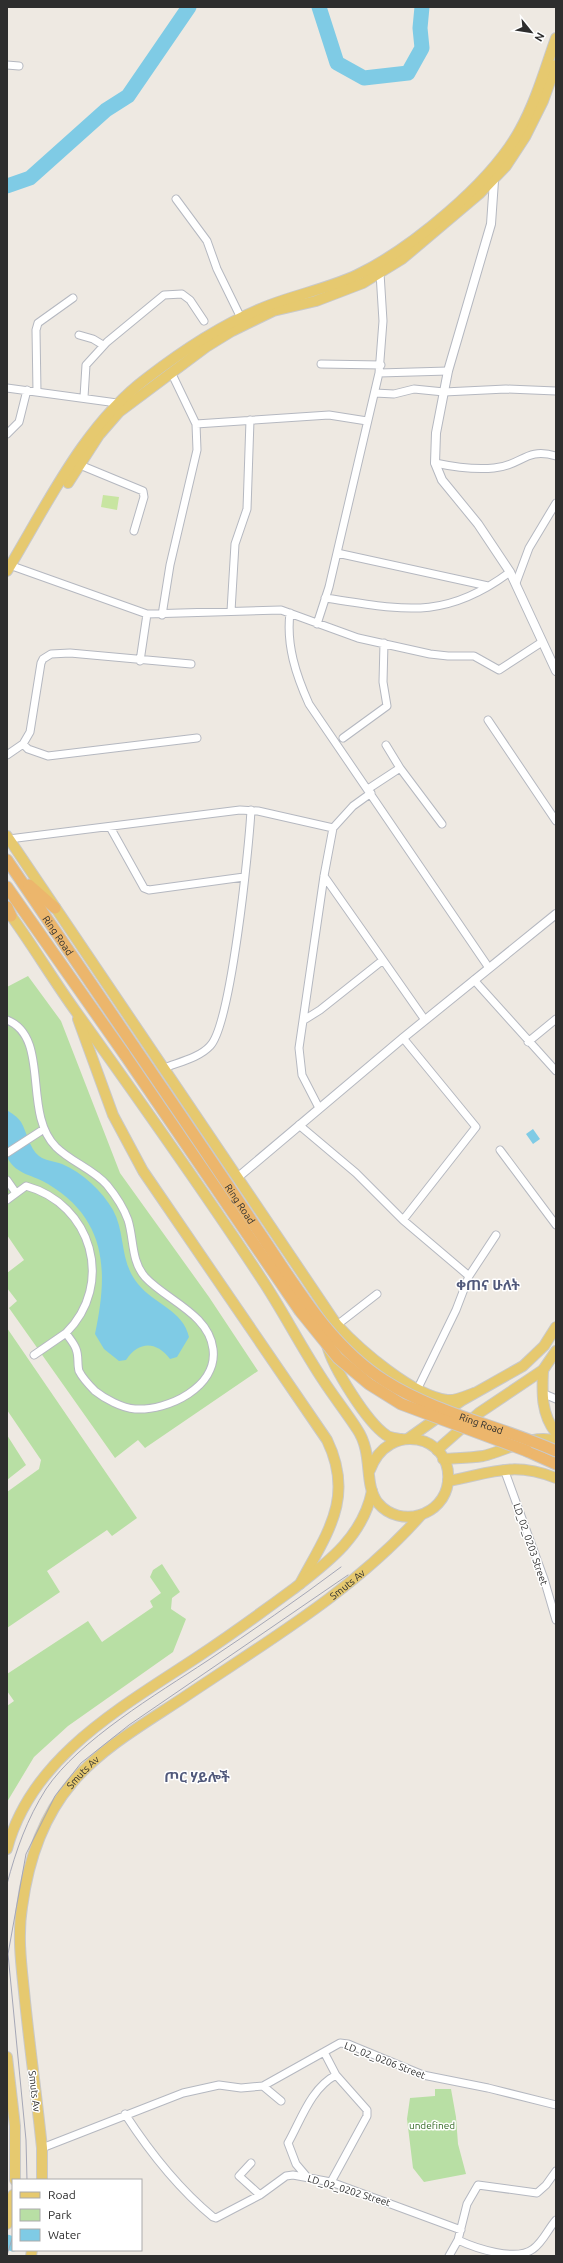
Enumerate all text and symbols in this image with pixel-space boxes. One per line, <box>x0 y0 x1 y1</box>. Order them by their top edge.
north arrow <box>511 12 551 52</box>
text: N <box>532 30 547 44</box>
street label: Ring Road <box>40 914 75 958</box>
street label: Ring Road <box>223 1182 257 1226</box>
district label: ቀጠና ሁለት <box>456 1277 520 1293</box>
street label: Ring Road <box>458 1411 505 1436</box>
street label: LD_02_0203 Street <box>511 1502 550 1587</box>
street label: Smuts Av <box>328 1567 367 1602</box>
street label: Smuts Av <box>65 1754 101 1791</box>
district label: ጦር ሃይሎች <box>164 1769 230 1785</box>
street label: LD_02_0206 Street <box>343 2040 427 2081</box>
street label: Smuts Av <box>27 2070 42 2112</box>
park label: undefined <box>409 2120 455 2131</box>
street label: LD_02_0202 Street <box>306 2173 392 2208</box>
legend <box>12 2179 142 2251</box>
text: Road <box>48 2188 76 2201</box>
text: Park <box>48 2208 72 2221</box>
text: Water <box>48 2228 81 2241</box>

